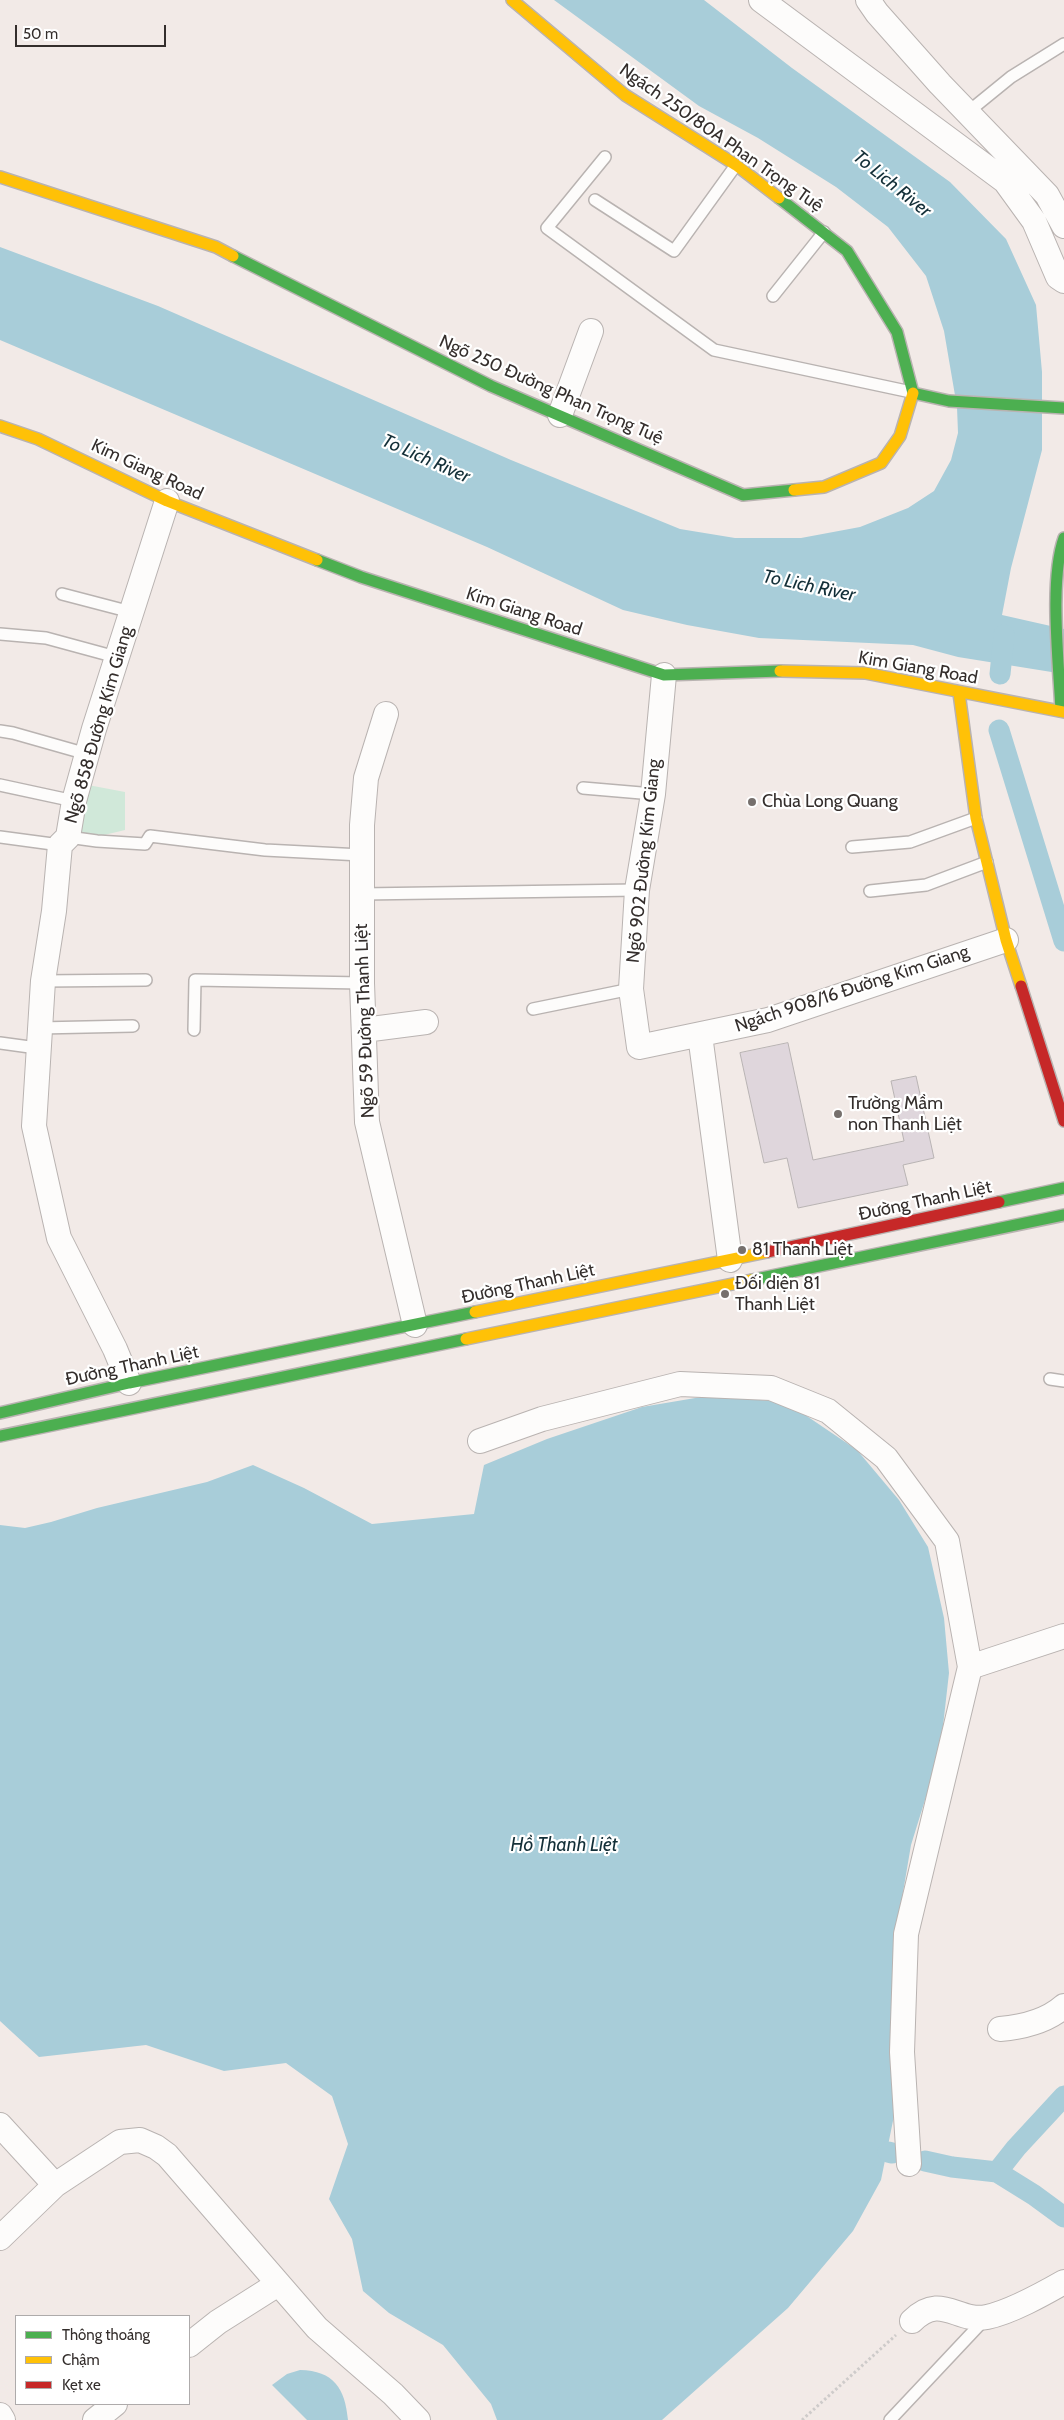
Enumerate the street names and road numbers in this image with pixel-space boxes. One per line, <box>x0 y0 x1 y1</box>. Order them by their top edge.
street label: Ngách 250/80A Phan Trọng Tuệ <box>615 59 827 217</box>
street label: Ngõ 250 Đường Phan Trọng Tuệ <box>436 331 666 449</box>
street label: Kim Giang Road <box>88 435 206 505</box>
street label: Kim Giang Road <box>463 583 585 641</box>
street label: Ngõ 858 Đường Kim Giang <box>60 624 138 826</box>
street label: Kim Giang Road <box>857 647 979 689</box>
street label: Ngõ 902 Đường Kim Giang <box>623 758 665 964</box>
street label: Ngõ 59 Đường Thanh Liệt <box>351 923 379 1119</box>
street label: Ngách 908/16 Đường Kim Giang <box>732 941 972 1037</box>
street label: Đường Thanh Liệt <box>857 1176 993 1226</box>
street label: Đường Thanh Liệt <box>460 1259 596 1309</box>
street label: Đường Thanh Liệt <box>64 1341 200 1391</box>

